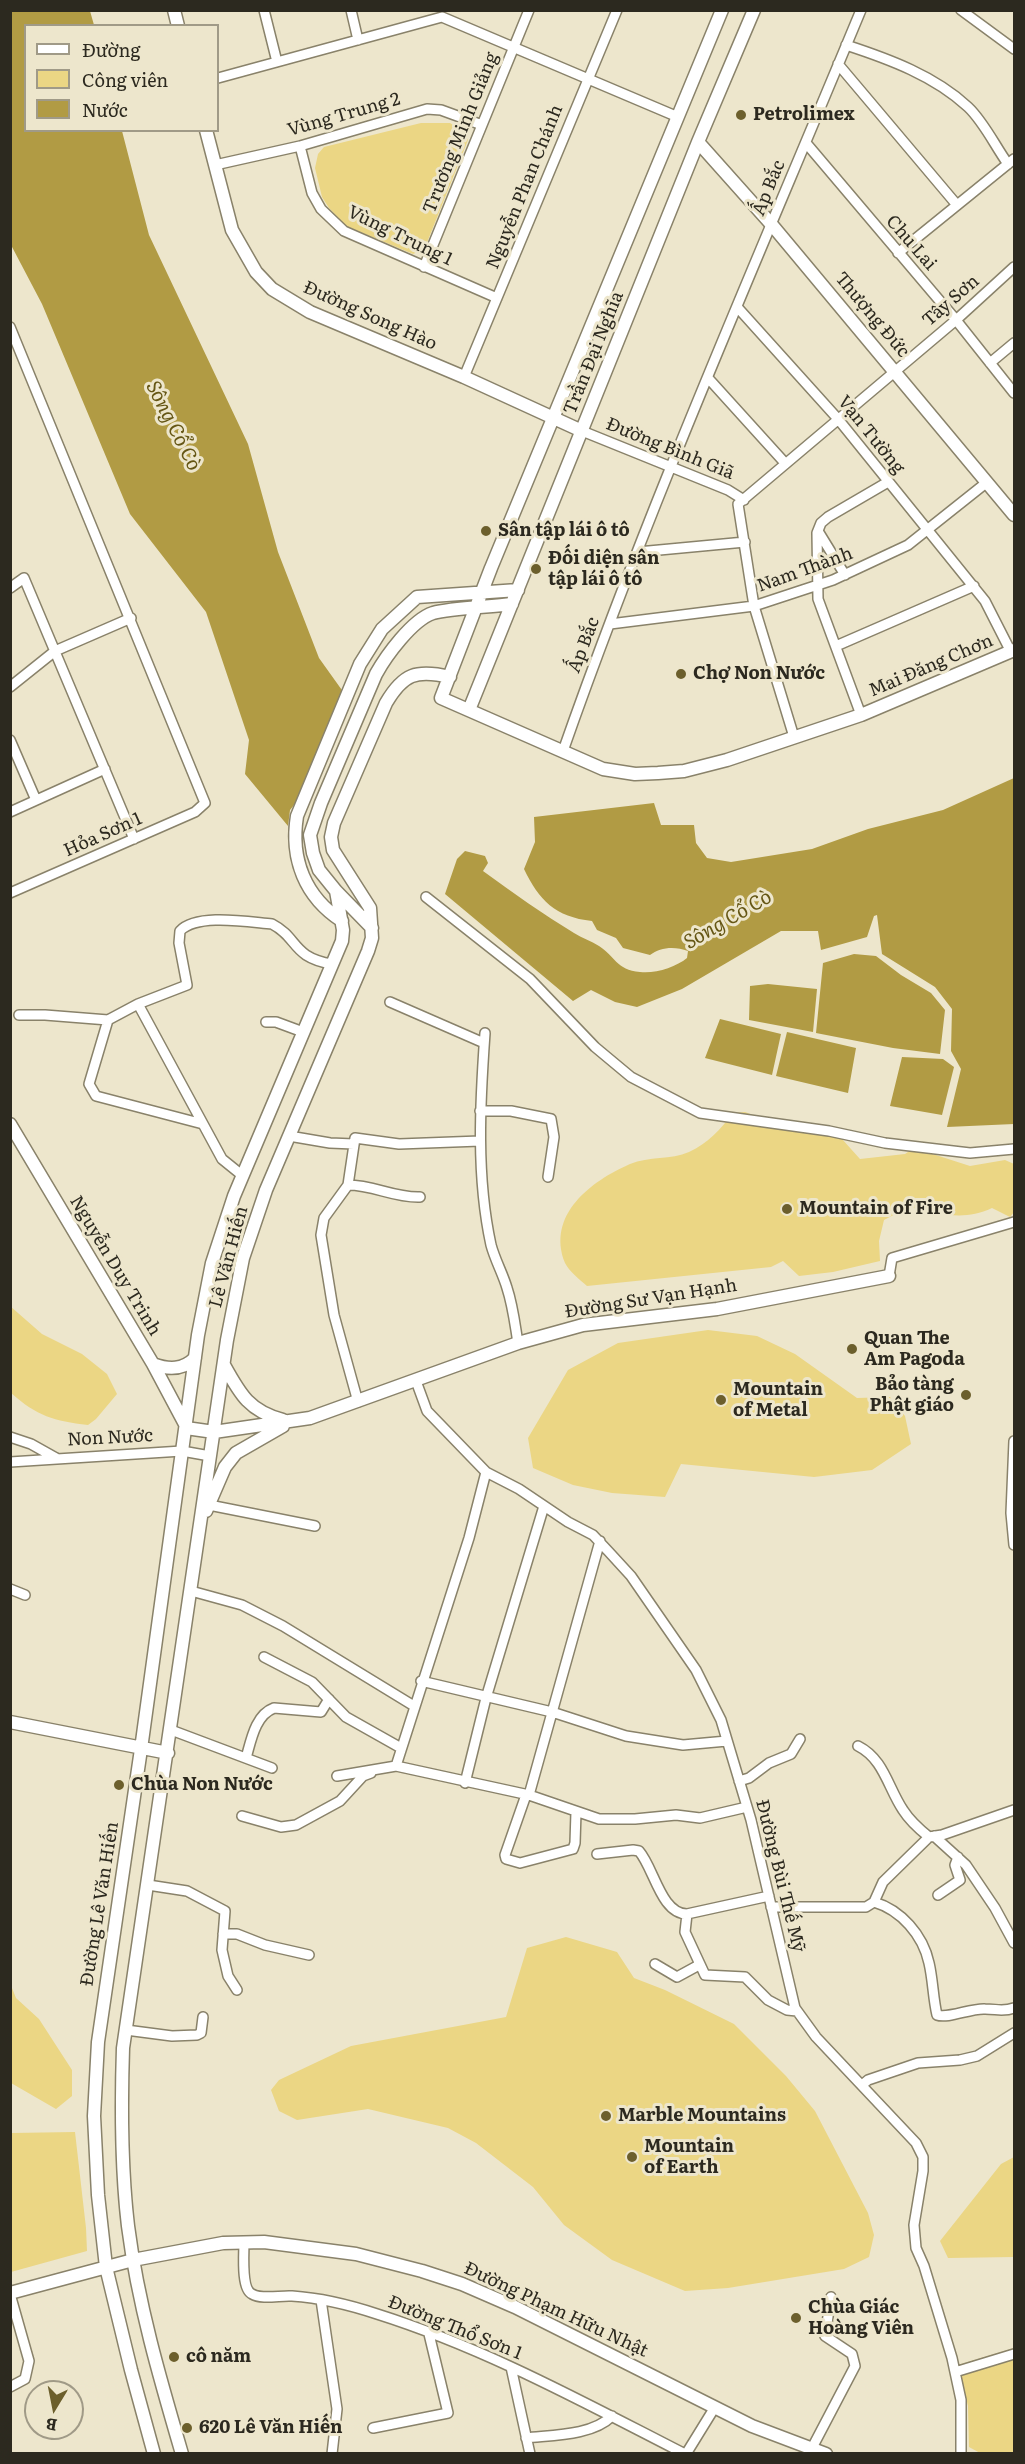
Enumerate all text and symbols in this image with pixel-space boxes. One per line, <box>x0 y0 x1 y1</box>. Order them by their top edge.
legend <box>24 24 219 132</box>
text: Đường <box>82 36 140 63</box>
street label: Trương Minh Giảng <box>419 49 503 217</box>
text: Công viên <box>82 66 168 93</box>
street label: Vùng Trung 2 <box>285 89 403 141</box>
text: Nước <box>82 96 128 123</box>
street label: Nguyễn Phan Chánh <box>482 102 568 272</box>
place label: Petrolimex <box>753 104 855 126</box>
marker: Petrolimex <box>734 108 748 122</box>
street label: Ấp Bắc <box>748 157 790 219</box>
street label: Vùng Trung 1 <box>344 201 456 271</box>
street label: Chu Lai <box>881 211 941 275</box>
street label: Thượng Đức <box>830 268 914 362</box>
street label: Tây Sơn <box>918 270 984 332</box>
street label: Đường Song Hào <box>300 277 440 355</box>
street label: Trần Đại Nghĩa <box>559 288 629 418</box>
water label: Sông Cổ Cò <box>140 377 206 475</box>
street label: Vạn Tường <box>833 391 909 479</box>
street label: Đường Bình Giã <box>603 413 737 485</box>
place label: Sân tập lái ô tô <box>498 520 630 542</box>
marker: Sân tập lái ô tô <box>479 524 493 538</box>
street label: Nam Thành <box>754 543 856 597</box>
place label: Đối diện sân tập lái ô tô <box>548 548 660 590</box>
marker: Đối diện sân tập lái ô tô <box>529 562 543 576</box>
street label: Ấp Bắc <box>564 614 604 676</box>
street label: Mai Đăng Chơn <box>866 630 996 702</box>
place label: Chợ Non Nước <box>693 663 825 685</box>
marker: Chợ Non Nước <box>674 667 688 681</box>
street label: Hỏa Sơn 1 <box>61 808 145 862</box>
water label: Sông Cổ Cò <box>680 885 776 955</box>
street label: Nguyễn Duy Trinh <box>65 1192 165 1340</box>
place label: Mountain of Fire <box>799 1198 953 1220</box>
marker: Mountain of Fire <box>780 1202 794 1216</box>
street label: Lê Văn Hiến <box>205 1204 253 1310</box>
street label: Đường Sư Vạn Hạnh <box>563 1275 739 1323</box>
place label: Quan The Am Pagoda <box>864 1328 965 1370</box>
marker: Quan The Am Pagoda <box>845 1342 859 1356</box>
place label: Bảo tàng Phật giáo <box>869 1374 954 1416</box>
place label: Mountain of Metal <box>733 1379 823 1422</box>
marker: Bảo tàng Phật giáo <box>959 1388 973 1402</box>
marker: Mountain of Metal <box>714 1393 728 1407</box>
street label: Non Nước <box>67 1425 153 1451</box>
place label: Chùa Non Nước <box>131 1774 273 1796</box>
marker: Chùa Non Nước <box>112 1778 126 1792</box>
street label: Đường Bùi Thế Mỹ <box>751 1797 809 1955</box>
street label: Đường Lê Văn Hiến <box>76 1820 124 1988</box>
place label: Marble Mountains <box>618 2105 786 2127</box>
marker: Marble Mountains <box>599 2109 613 2123</box>
place label: Mountain of Earth <box>644 2136 734 2178</box>
marker: Mountain of Earth <box>625 2150 639 2164</box>
street label: Đường Phạm Hữu Nhật <box>461 2258 651 2362</box>
street label: Đường Thổ Sơn 1 <box>385 2291 525 2365</box>
place label: Chùa Giác Hoàng Viên <box>808 2297 914 2340</box>
marker: Chùa Giác Hoàng Viên <box>789 2311 803 2325</box>
place label: cô năm <box>186 2346 251 2368</box>
marker: cô năm <box>167 2350 181 2364</box>
north arrow <box>24 2380 84 2440</box>
text: B <box>44 2413 59 2439</box>
place label: 620 Lê Văn Hiến <box>199 2417 342 2439</box>
marker: 620 Lê Văn Hiến <box>180 2421 194 2435</box>

